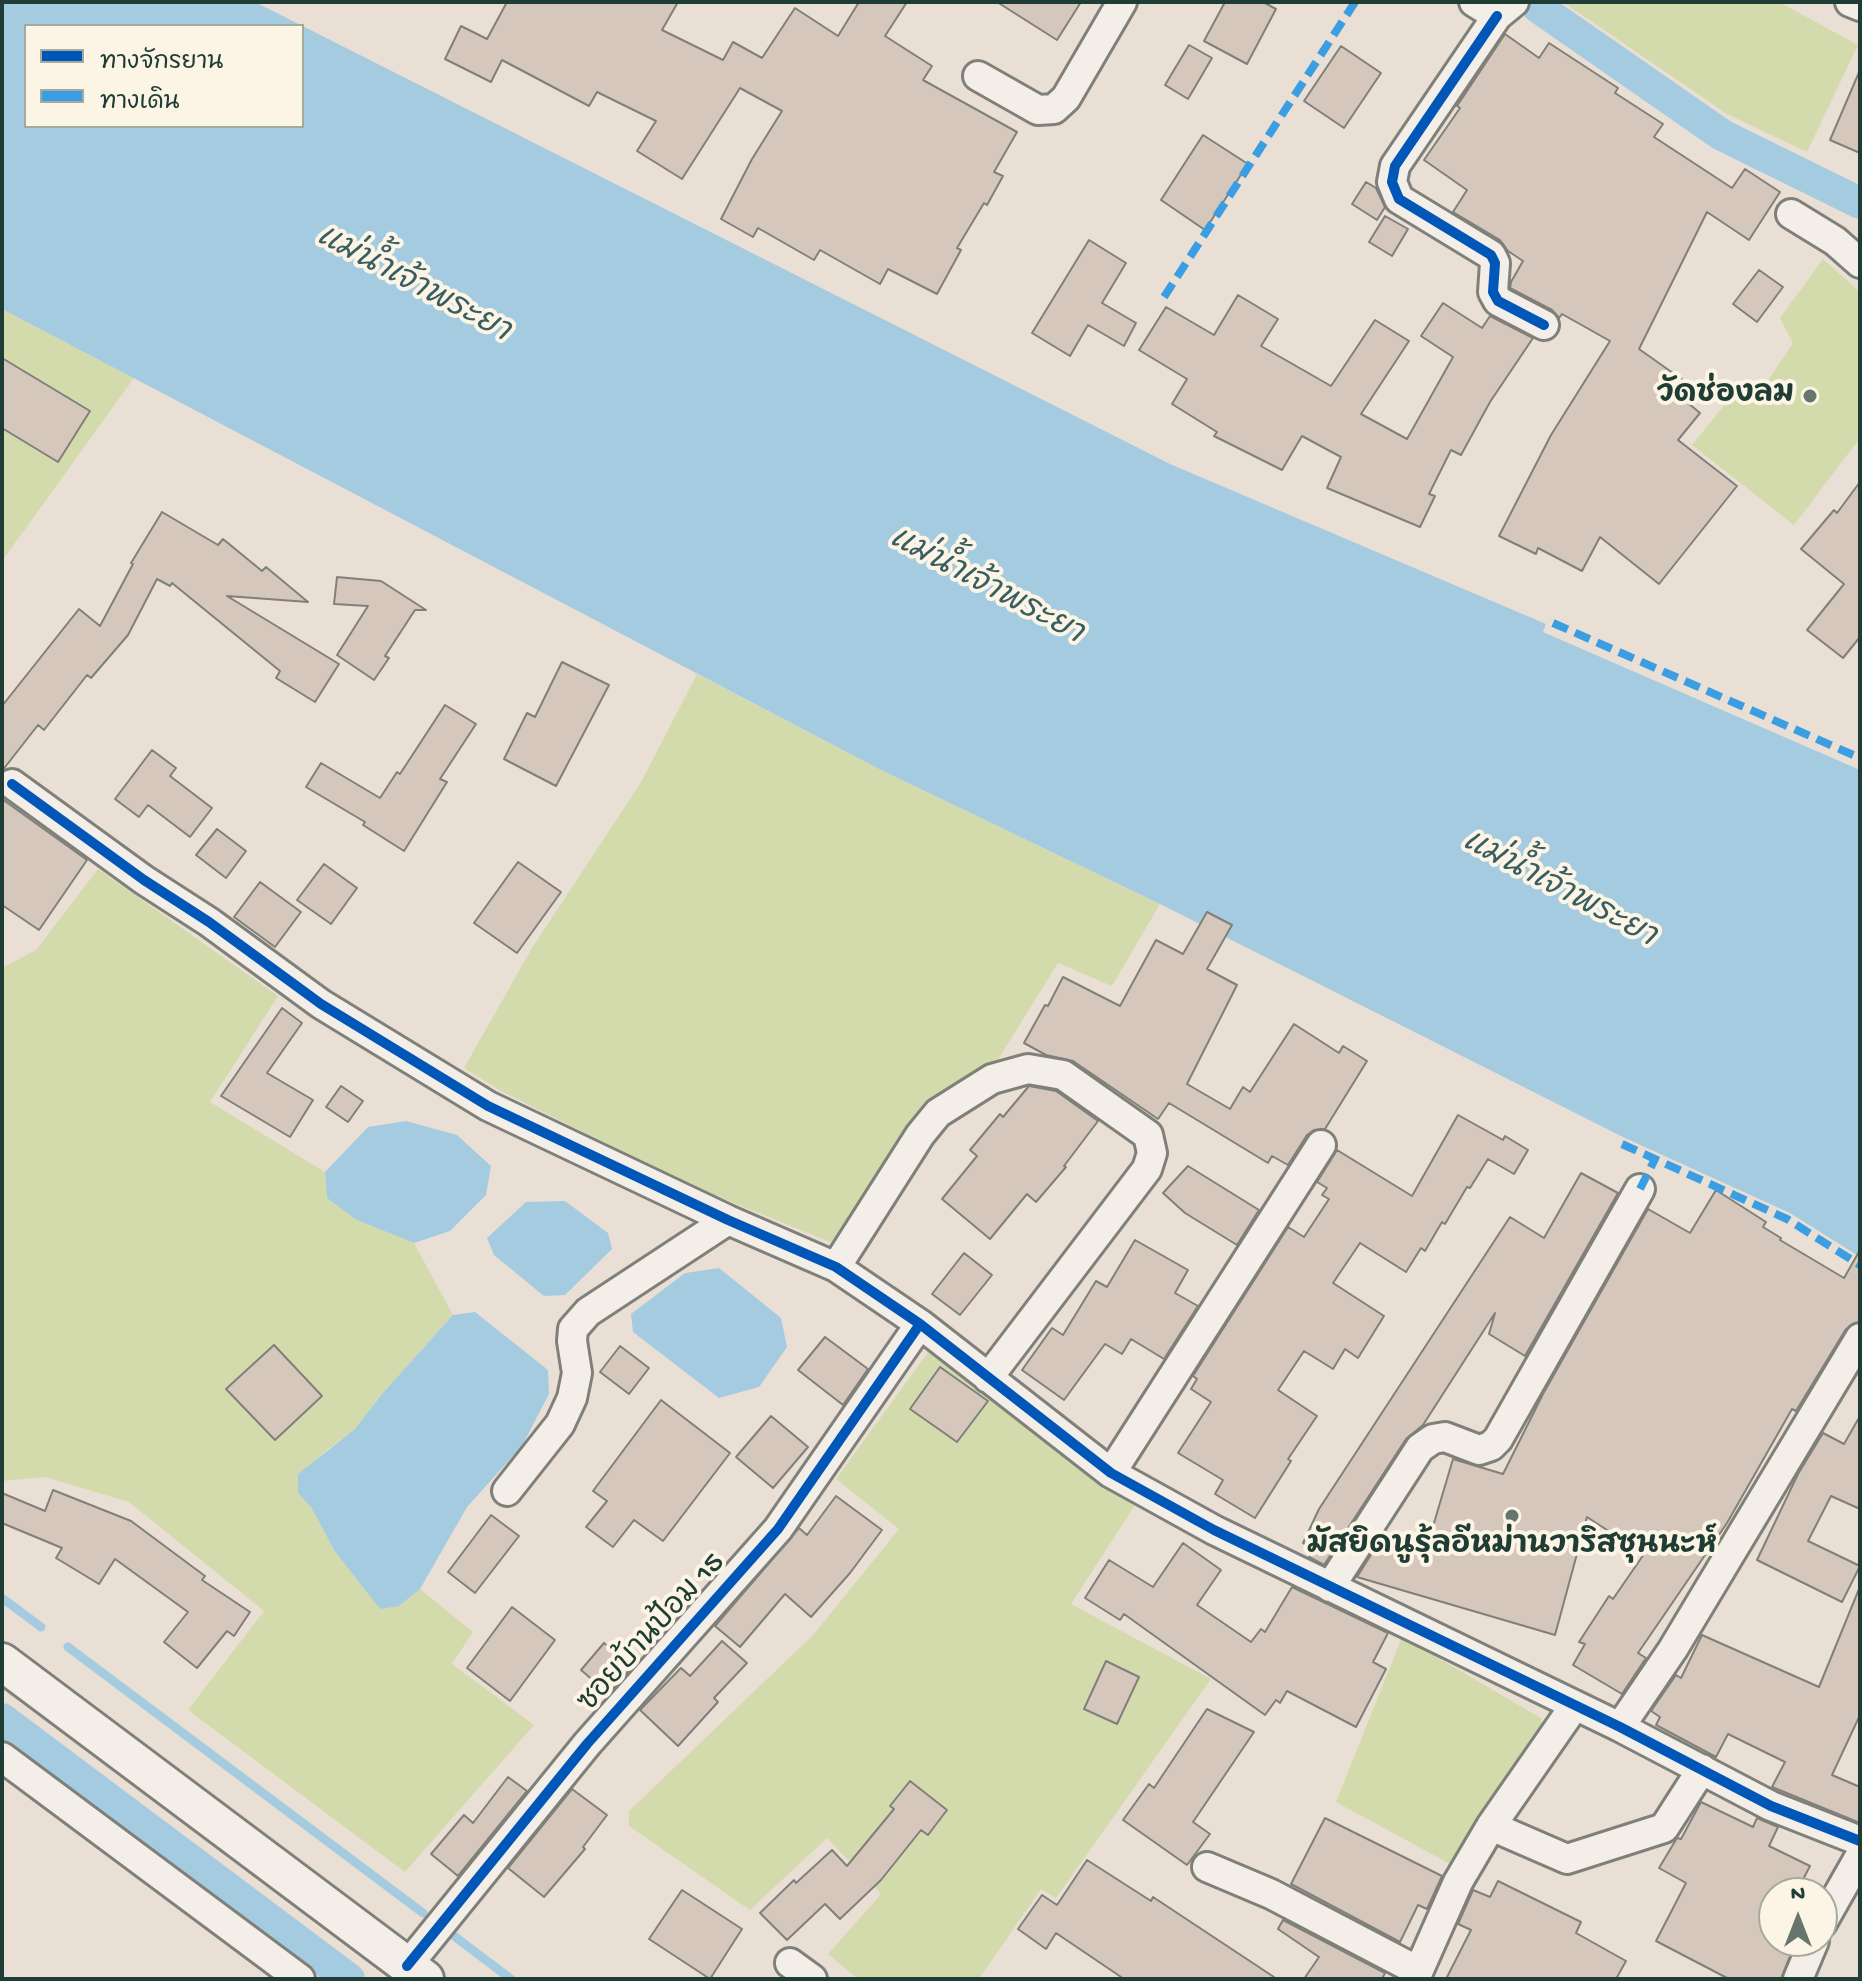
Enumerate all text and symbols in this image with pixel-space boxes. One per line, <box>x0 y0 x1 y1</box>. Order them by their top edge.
legend <box>24 24 304 128</box>
text: ทางจักรยาน <box>100 49 223 78</box>
text: ทางเดิน <box>100 89 180 118</box>
water label: แม่น้ำเจ้าพระยา <box>309 219 515 353</box>
place label: วัดช่องลม <box>1657 378 1794 414</box>
marker: วัดช่องลม <box>1801 387 1819 405</box>
water label: แม่น้ำเจ้าพระยา <box>882 521 1088 655</box>
water label: แม่น้ำเจ้าพระยา <box>1455 824 1661 958</box>
marker: มัสยิดนูรุ้ลอีหม่านวาริสซุนนะห์ <box>1503 1507 1521 1525</box>
place label: มัสยิดนูรุ้ลอีหม่านวาริสซุนนะห์ <box>1307 1529 1717 1565</box>
street label: ซอยบ้านป้อม 15 <box>572 1547 734 1721</box>
north arrow <box>1758 1877 1838 1957</box>
text: N <box>1791 1882 1805 1908</box>

